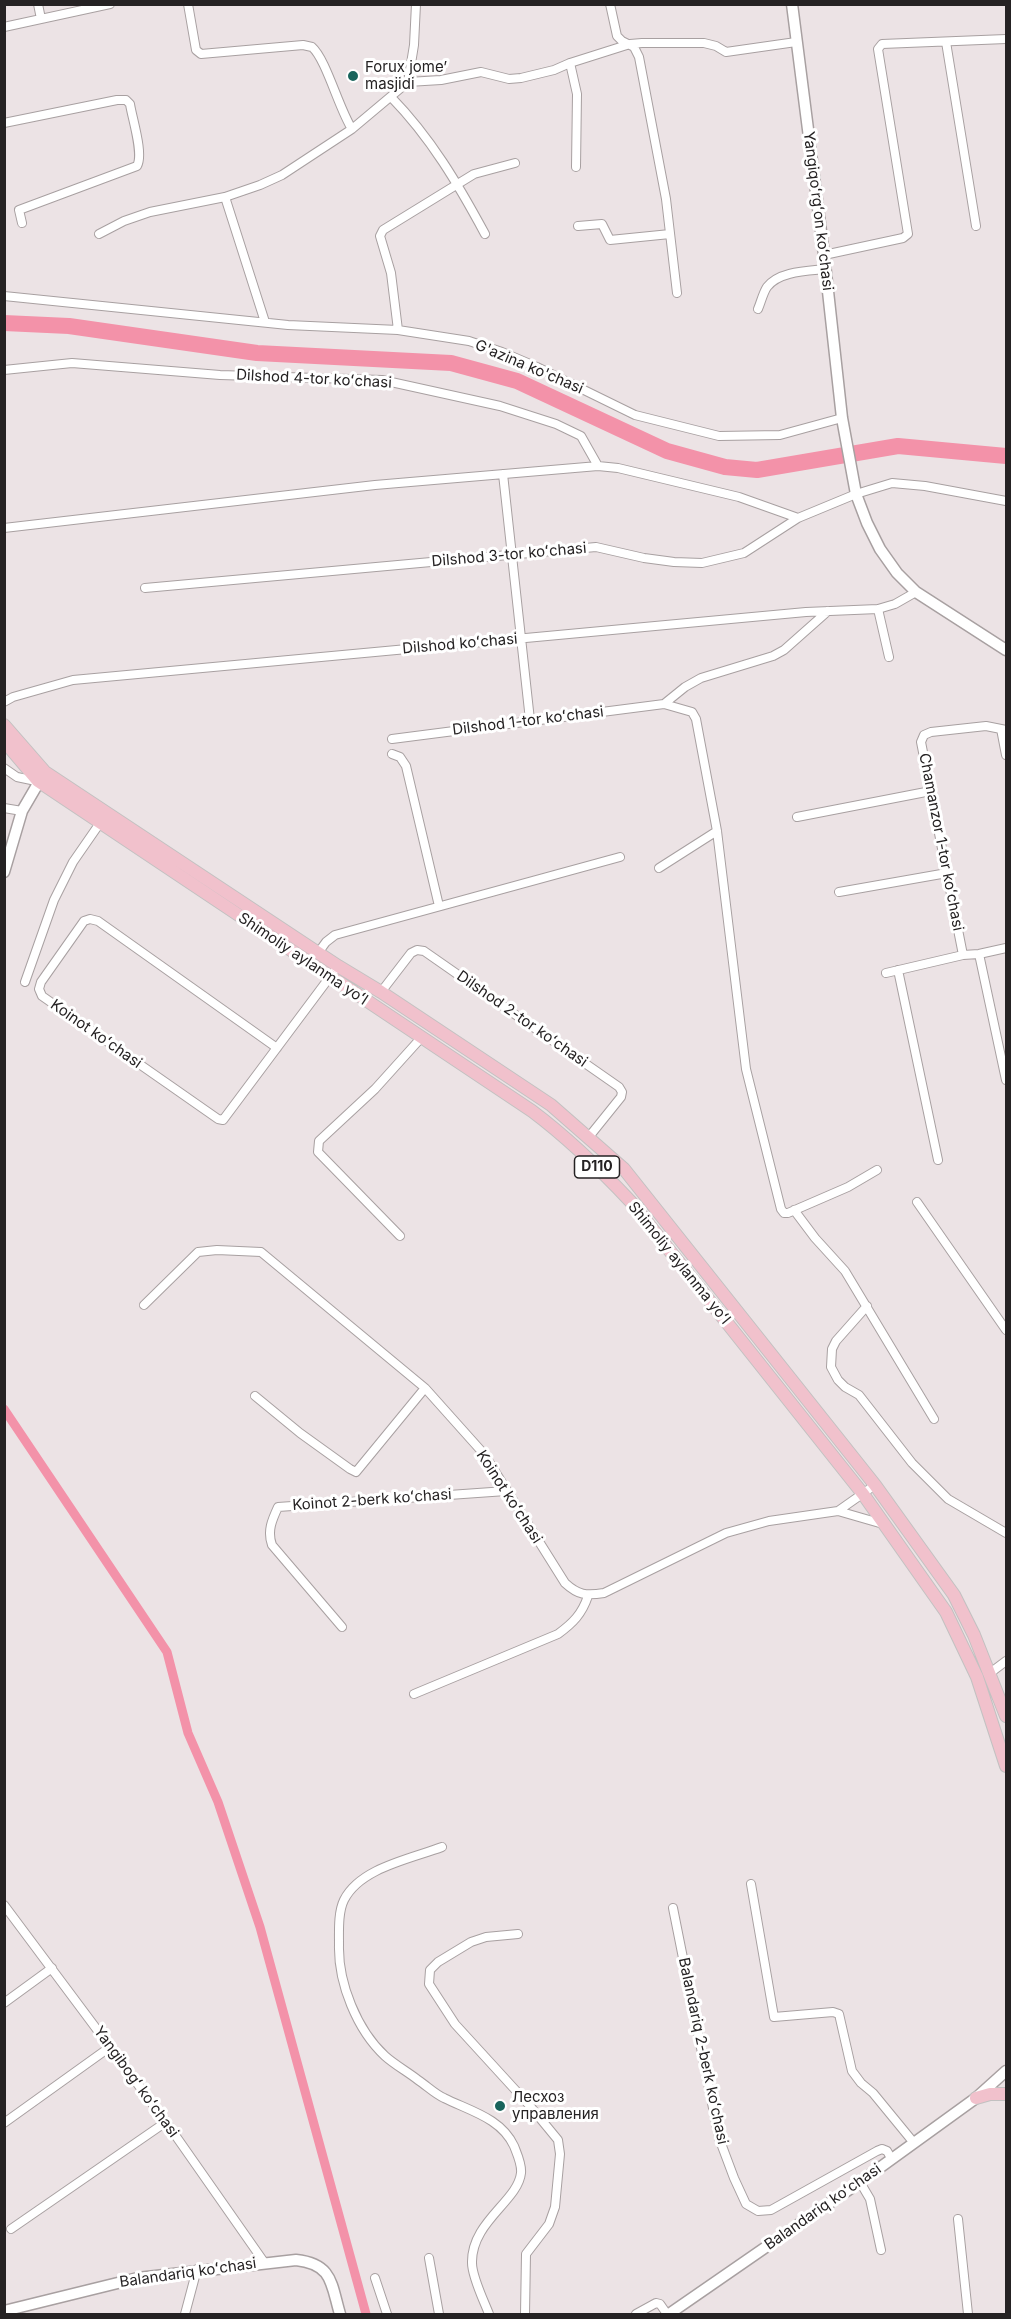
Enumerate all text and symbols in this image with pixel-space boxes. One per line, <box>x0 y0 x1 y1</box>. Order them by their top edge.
place label: Forux jome’ masjidi <box>365 58 447 93</box>
marker: Forux jome’ masjidi <box>346 69 360 83</box>
street label: Yangiqoʻrgʻon koʻchasi <box>799 130 837 292</box>
street label: G'azina ko'chasi <box>472 336 586 398</box>
street label: Dilshod 4-tor koʻchasi <box>236 366 392 392</box>
street label: Dilshod 3-tor koʻchasi <box>431 539 587 571</box>
street label: Dilshod koʻchasi <box>402 630 518 658</box>
street label: Dilshod 1-tor koʻchasi <box>451 703 605 739</box>
street label: Chamanzor 1-tor koʻchasi <box>915 752 967 932</box>
street label: Shimoliy aylanma yoʻl <box>235 909 371 1009</box>
street label: Dilshod 2-tor koʻchasi <box>453 967 591 1071</box>
street label: Koinot koʻchasi <box>47 996 145 1072</box>
road number: D110 <box>574 1156 620 1178</box>
street label: Shimoliy aylanma yoʻl <box>624 1198 734 1328</box>
street label: Koinot koʻchasi <box>472 1447 546 1547</box>
street label: Koinot 2-berk koʻchasi <box>292 1485 452 1515</box>
street label: Balandariq 2-berk koʻchasi <box>674 1956 732 2146</box>
street label: Yangibogʻ koʻchasi <box>90 2023 182 2141</box>
place label: Лесхоз управления <box>512 2088 599 2123</box>
marker: Лесхоз управления <box>493 2099 507 2113</box>
street label: Balandariq koʻchasi <box>761 2160 885 2254</box>
street label: Balandariq koʻchasi <box>118 2254 258 2292</box>

